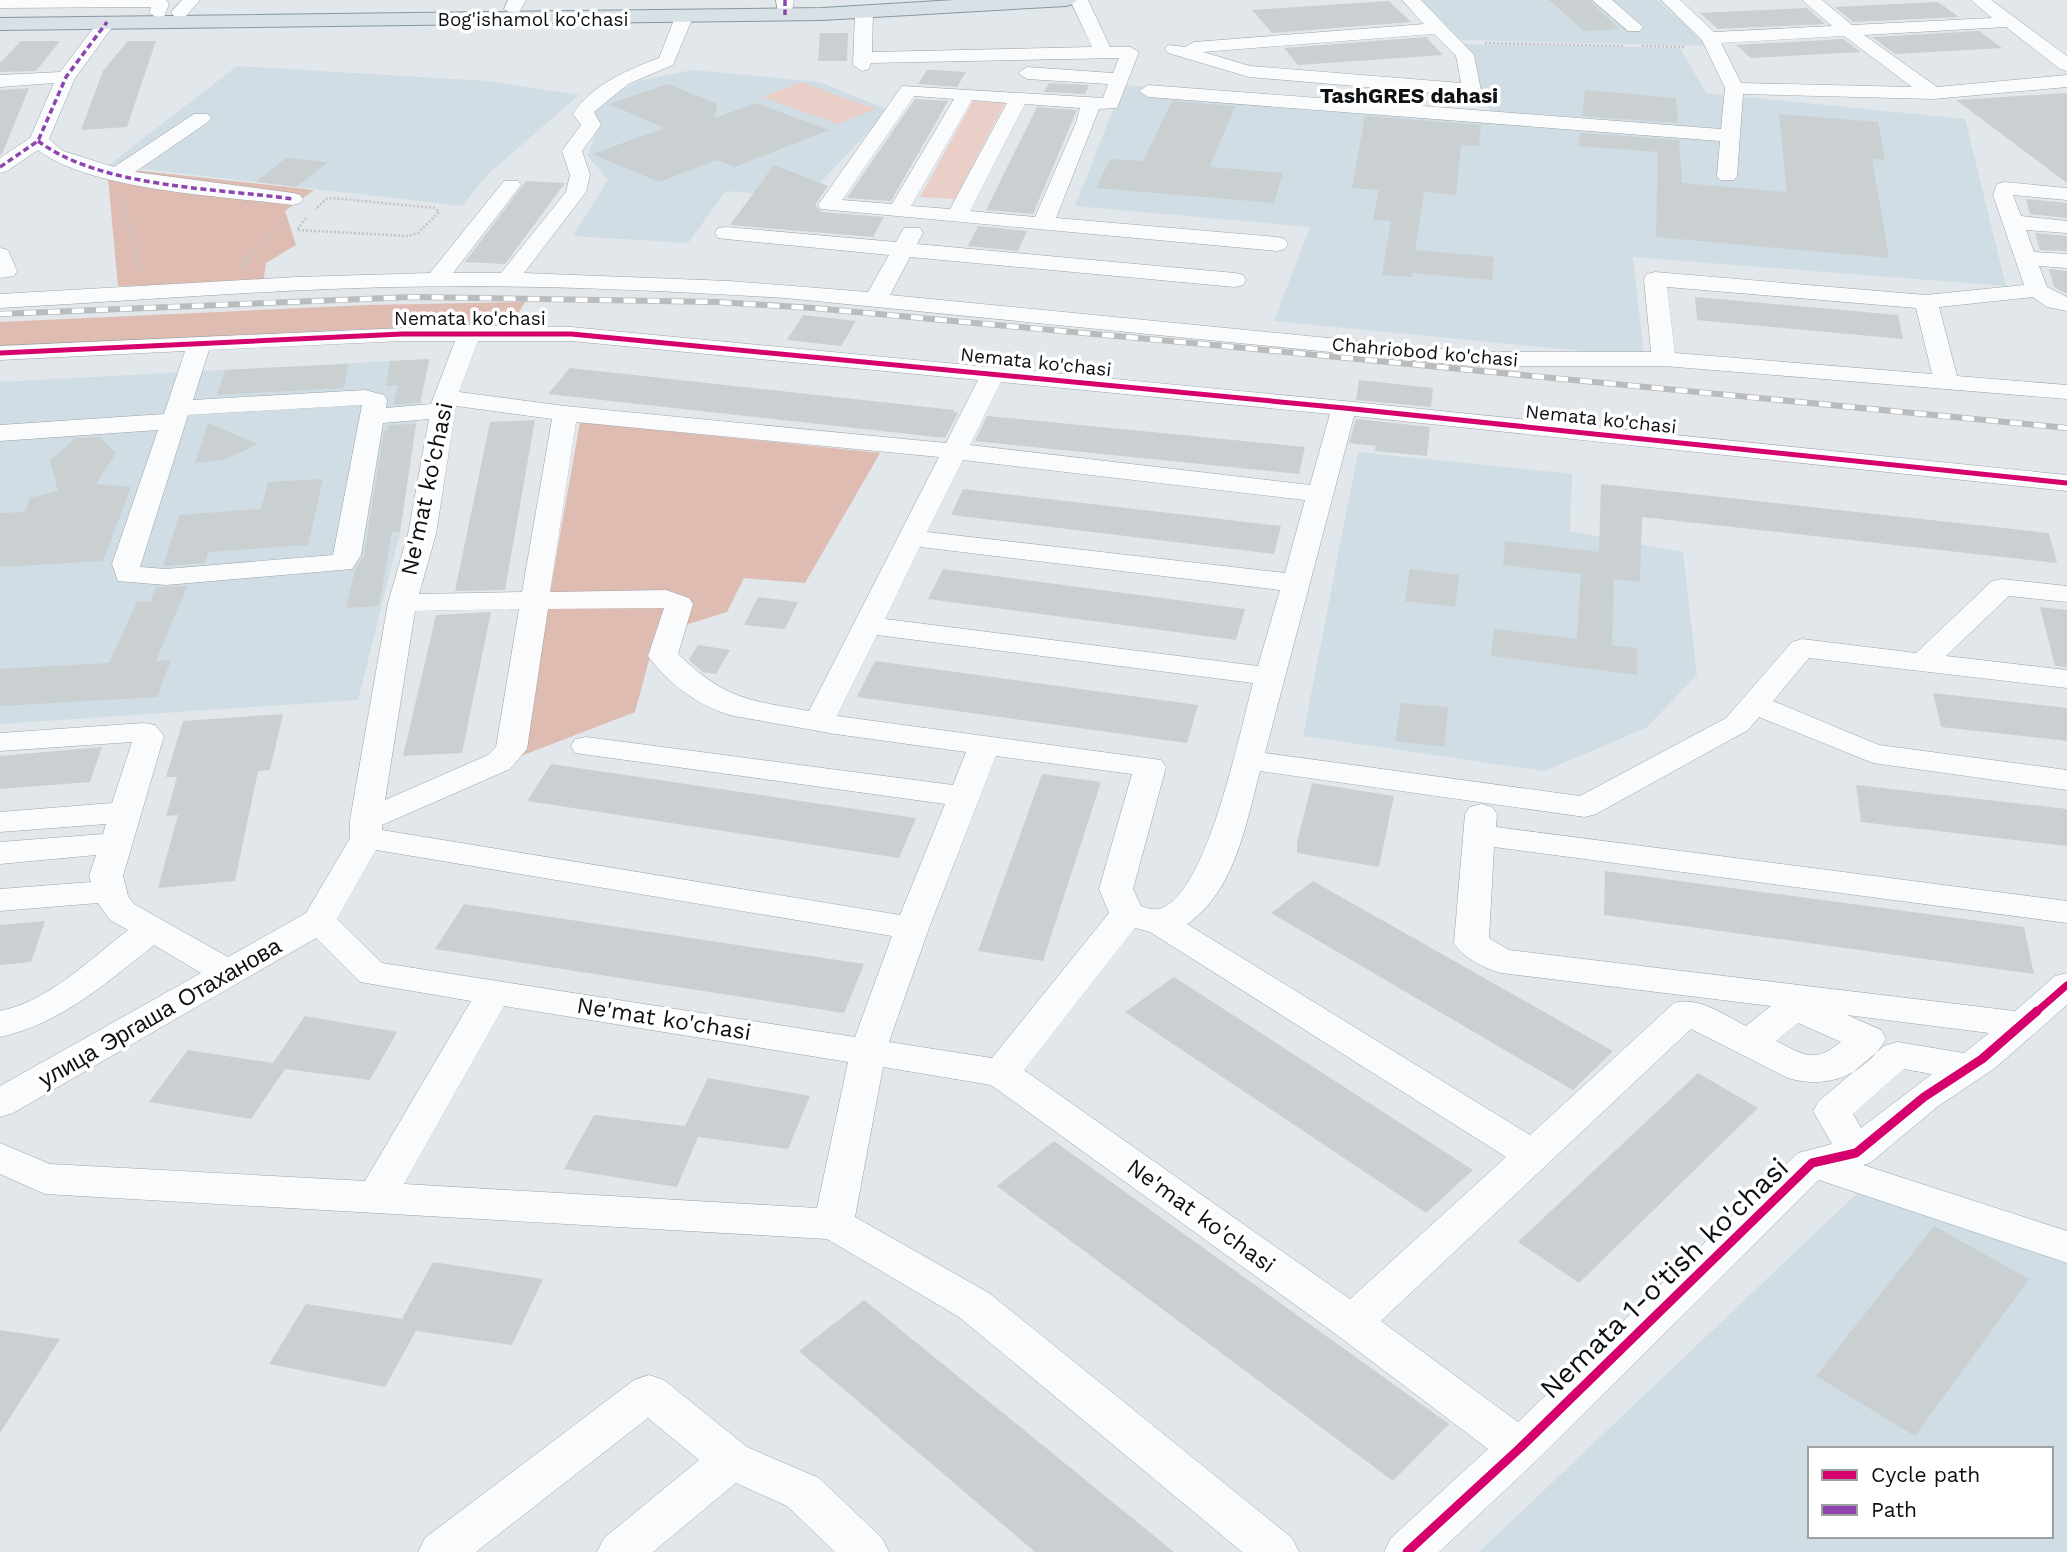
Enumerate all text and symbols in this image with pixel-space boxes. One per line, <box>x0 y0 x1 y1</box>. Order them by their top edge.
street label: Bog'ishamol ko'chasi <box>437 8 629 31</box>
district label: TashGRES dahasi <box>1320 83 1498 108</box>
street label: Nemata ko'chasi <box>394 307 546 330</box>
street label: Chahriobod ko'chasi <box>1331 332 1519 372</box>
street label: Nemata ko'chasi <box>959 343 1113 381</box>
street label: Ne'mat ko'chasi <box>395 400 459 578</box>
street label: Nemata ko'chasi <box>1524 400 1678 438</box>
street label: улица Эргаша Отаханова <box>34 932 286 1094</box>
street label: Ne'mat ko'chasi <box>575 992 753 1046</box>
street label: Nemata 1-o'tish ko'chasi <box>1533 1151 1795 1405</box>
street label: Ne'mat ko'chasi <box>1122 1153 1280 1279</box>
legend <box>1808 1447 2053 1538</box>
text: Cycle path <box>1871 1462 1980 1487</box>
text: Path <box>1871 1497 1917 1522</box>

